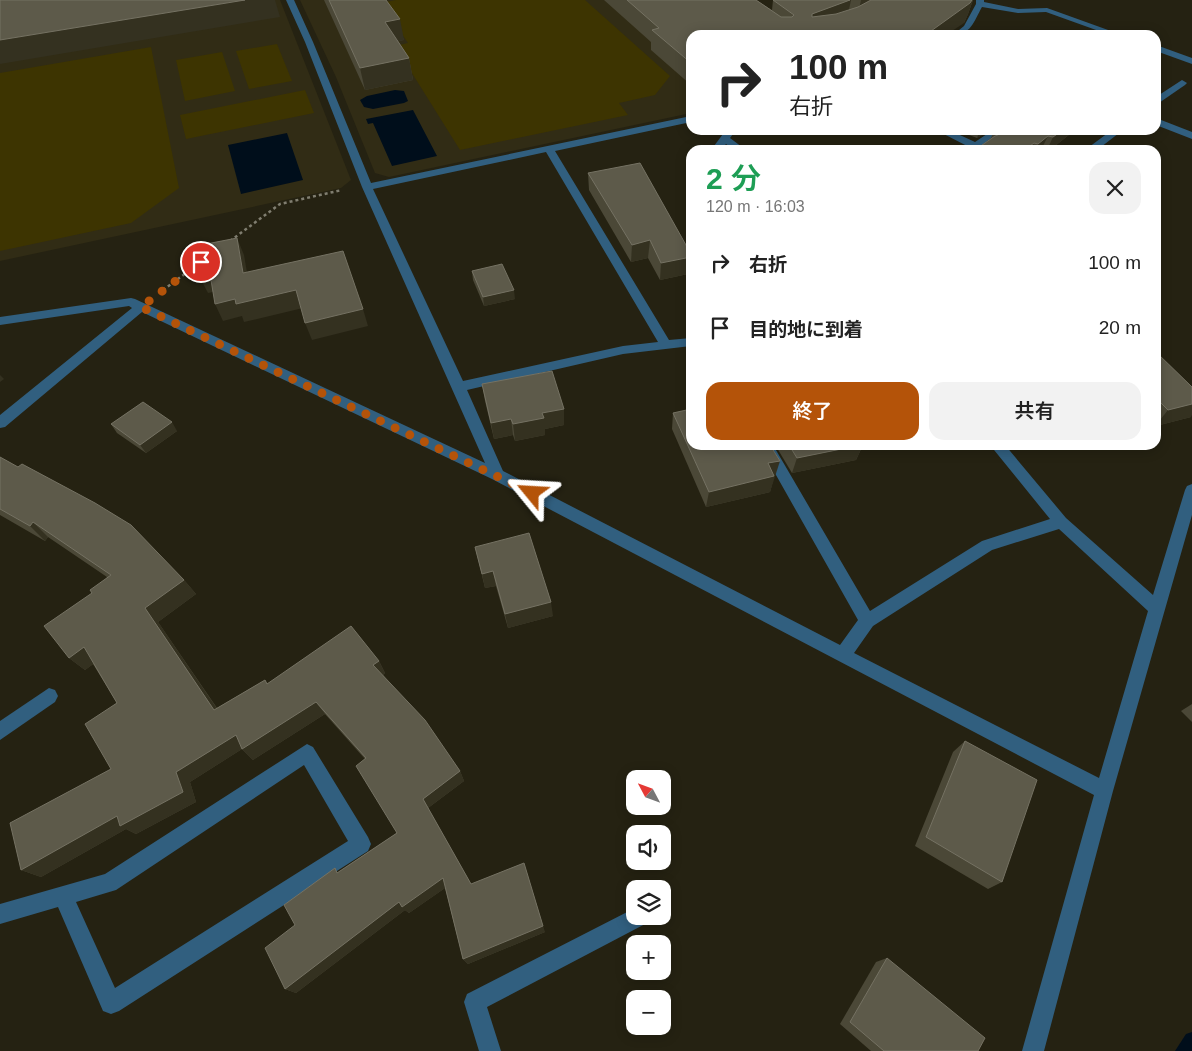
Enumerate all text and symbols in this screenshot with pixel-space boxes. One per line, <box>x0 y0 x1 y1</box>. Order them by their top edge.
text: 100 m <box>789 47 888 86</box>
icon: right <box>706 50 771 115</box>
text: 右折 <box>789 94 833 119</box>
text: 2 分 <box>706 162 761 195</box>
button: close <box>1089 162 1141 214</box>
text: 120 m · 16:03 <box>706 198 805 215</box>
pin <box>180 241 222 283</box>
icon: arrive <box>187 248 215 276</box>
icon: right <box>706 249 734 277</box>
text: 100 m <box>1088 252 1141 273</box>
text: 右折 <box>749 254 787 275</box>
icon: arrive <box>706 314 734 342</box>
text: 20 m <box>1099 317 1141 338</box>
text: 目的地に到着 <box>749 319 863 340</box>
button: 終了 <box>706 382 919 440</box>
button: 共有 <box>929 382 1141 440</box>
position arrow <box>505 466 557 518</box>
north arrow <box>626 770 671 815</box>
map controls <box>626 770 671 1035</box>
button: sound <box>626 825 671 870</box>
button: layers <box>626 880 671 925</box>
button: + <box>626 935 671 980</box>
button: − <box>626 990 671 1035</box>

